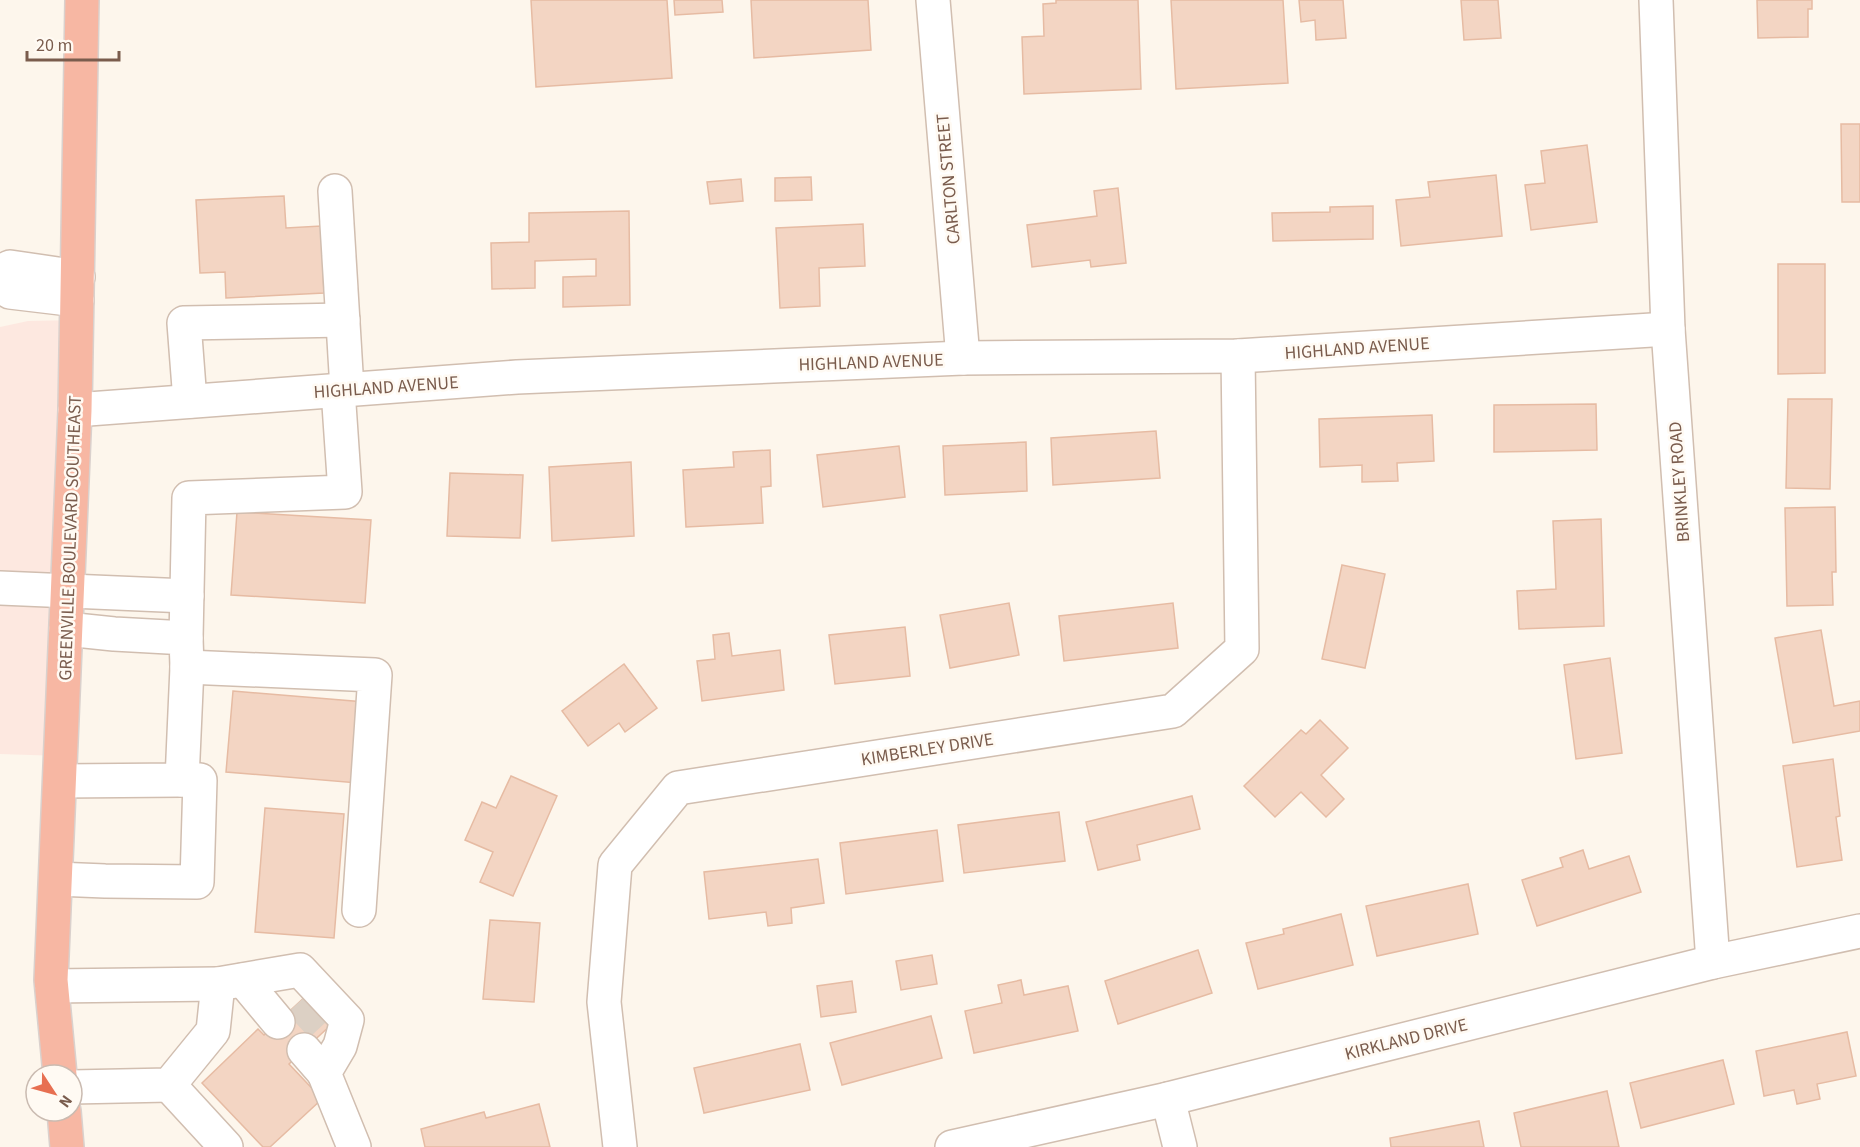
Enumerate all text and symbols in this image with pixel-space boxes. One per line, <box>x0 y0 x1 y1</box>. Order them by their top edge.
scale bar <box>27 24 118 62</box>
text: 20 m <box>36 33 72 58</box>
street label: CARLTON STREET <box>930 112 967 245</box>
street label: HIGHLAND AVENUE <box>1284 331 1430 366</box>
street label: HIGHLAND AVENUE <box>798 347 944 378</box>
street label: HIGHLAND AVENUE <box>313 370 459 405</box>
street label: GREENVILLE BOULEVARD SOUTHEAST <box>53 395 88 681</box>
street label: BRINKLEY ROAD <box>1663 421 1696 543</box>
street label: KIMBERLEY DRIVE <box>859 727 995 772</box>
street label: KIRKLAND DRIVE <box>1342 1012 1470 1067</box>
north arrow <box>24 1063 84 1123</box>
text: N <box>53 1090 77 1112</box>

